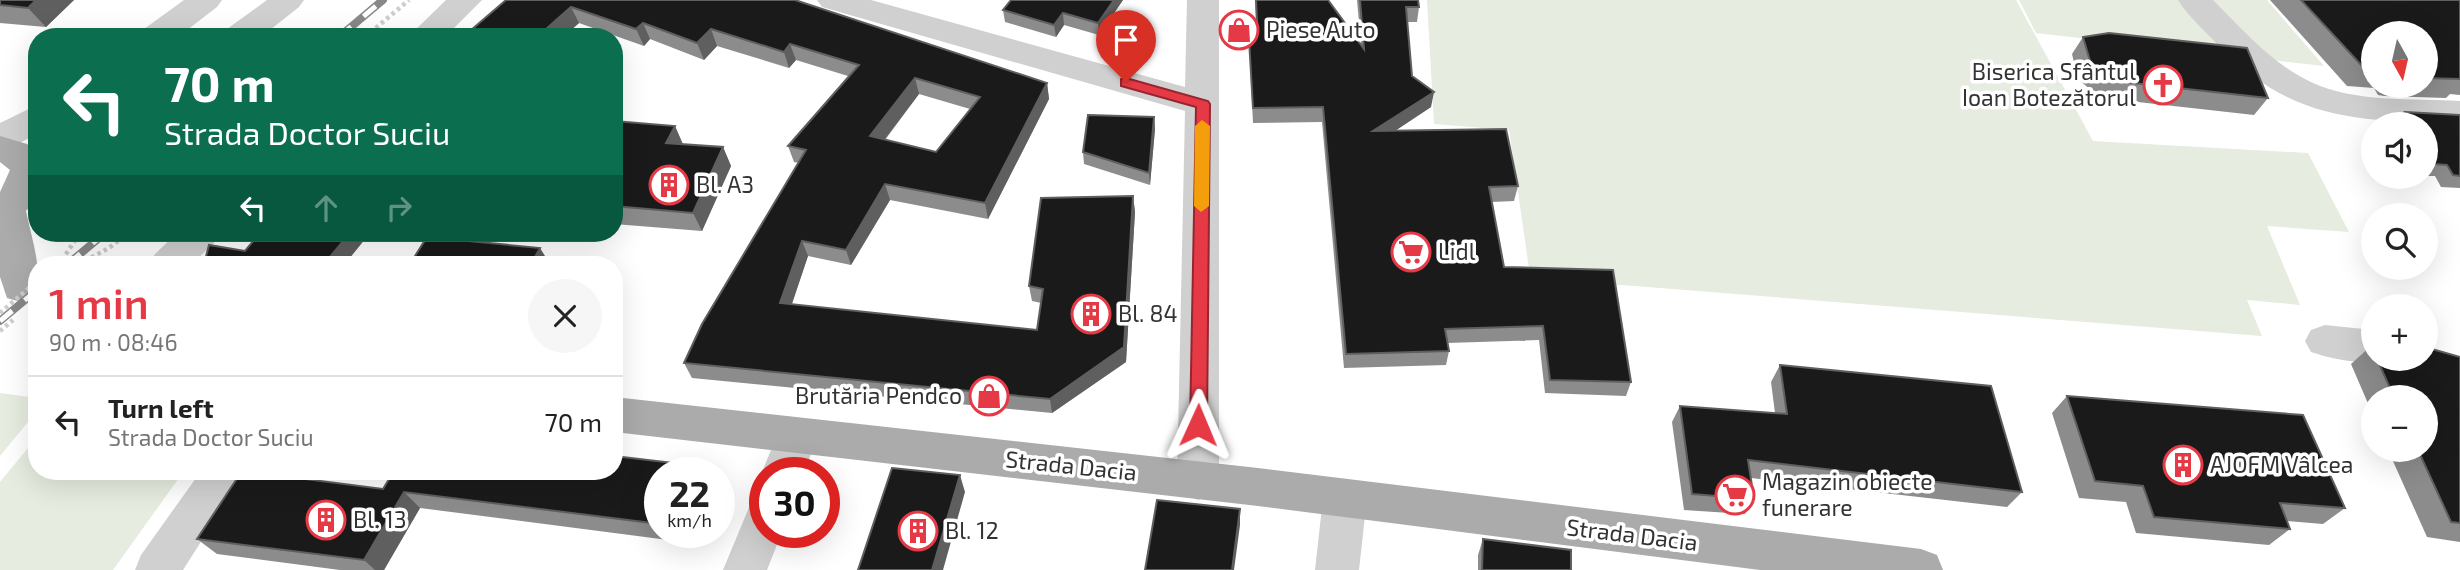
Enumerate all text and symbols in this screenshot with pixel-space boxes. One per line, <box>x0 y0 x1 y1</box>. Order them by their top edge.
shop icon: Piese Auto <box>1218 9 1260 51</box>
pin <box>1096 10 1156 82</box>
place label: Piese Auto <box>1266 15 1375 43</box>
icon: arrive <box>1107 21 1145 59</box>
north arrow <box>2361 21 2438 98</box>
map controls <box>2361 21 2438 462</box>
text: 70 m <box>164 53 275 112</box>
icon: left <box>49 56 140 147</box>
place label: Biserica Sfântul Ioan Botezătorul <box>1962 57 2136 111</box>
church icon: Biserica Sfântul Ioan Botezătorul <box>2142 64 2184 106</box>
button: sound <box>2361 112 2438 189</box>
text: Strada Doctor Suciu <box>164 113 450 151</box>
building icon: Bl. A3 <box>648 164 690 206</box>
place label: Bl. A3 <box>696 170 754 198</box>
icon: left <box>234 189 272 227</box>
icon: ahead <box>307 189 345 227</box>
icon: right <box>380 189 418 227</box>
button: search <box>2361 203 2438 280</box>
supermarket icon: Lidl <box>1390 231 1432 273</box>
place label: Lidl <box>1438 237 1476 265</box>
text: 1 min <box>49 277 149 327</box>
button: close <box>528 279 602 353</box>
building icon: Bl. 84 <box>1070 293 1112 335</box>
button: + <box>2361 294 2438 371</box>
place label: Bl. 84 <box>1118 299 1178 327</box>
text: 90 m · 08:46 <box>49 328 178 356</box>
shop icon: Brutăria Pendco <box>968 375 1010 417</box>
place label: Brutăria Pendco <box>795 381 962 409</box>
button: − <box>2361 385 2438 462</box>
position arrow <box>1161 388 1235 462</box>
text: Turn left <box>108 392 214 423</box>
icon: left <box>49 403 87 441</box>
text: 70 m <box>544 406 602 437</box>
text: Strada Doctor Suciu <box>108 423 314 451</box>
street label: Strada Dacia <box>1004 444 1138 486</box>
building icon: AJOFM Vâlcea <box>2162 444 2204 486</box>
place label: AJOFM Vâlcea <box>2210 450 2354 478</box>
speed limit sign: 30 <box>749 457 840 548</box>
place label: Magazin obiecte funerare <box>1762 467 1933 521</box>
text: 22 <box>669 472 710 514</box>
supermarket icon: Magazin obiecte funerare <box>1714 474 1756 516</box>
building icon: Bl. 13 <box>305 499 347 541</box>
place label: Bl. 13 <box>353 505 406 533</box>
text: km/h <box>667 509 712 531</box>
building icon: Bl. 12 <box>897 510 939 552</box>
street label: Strada Dacia <box>1565 512 1699 556</box>
place label: Bl. 12 <box>945 516 999 544</box>

